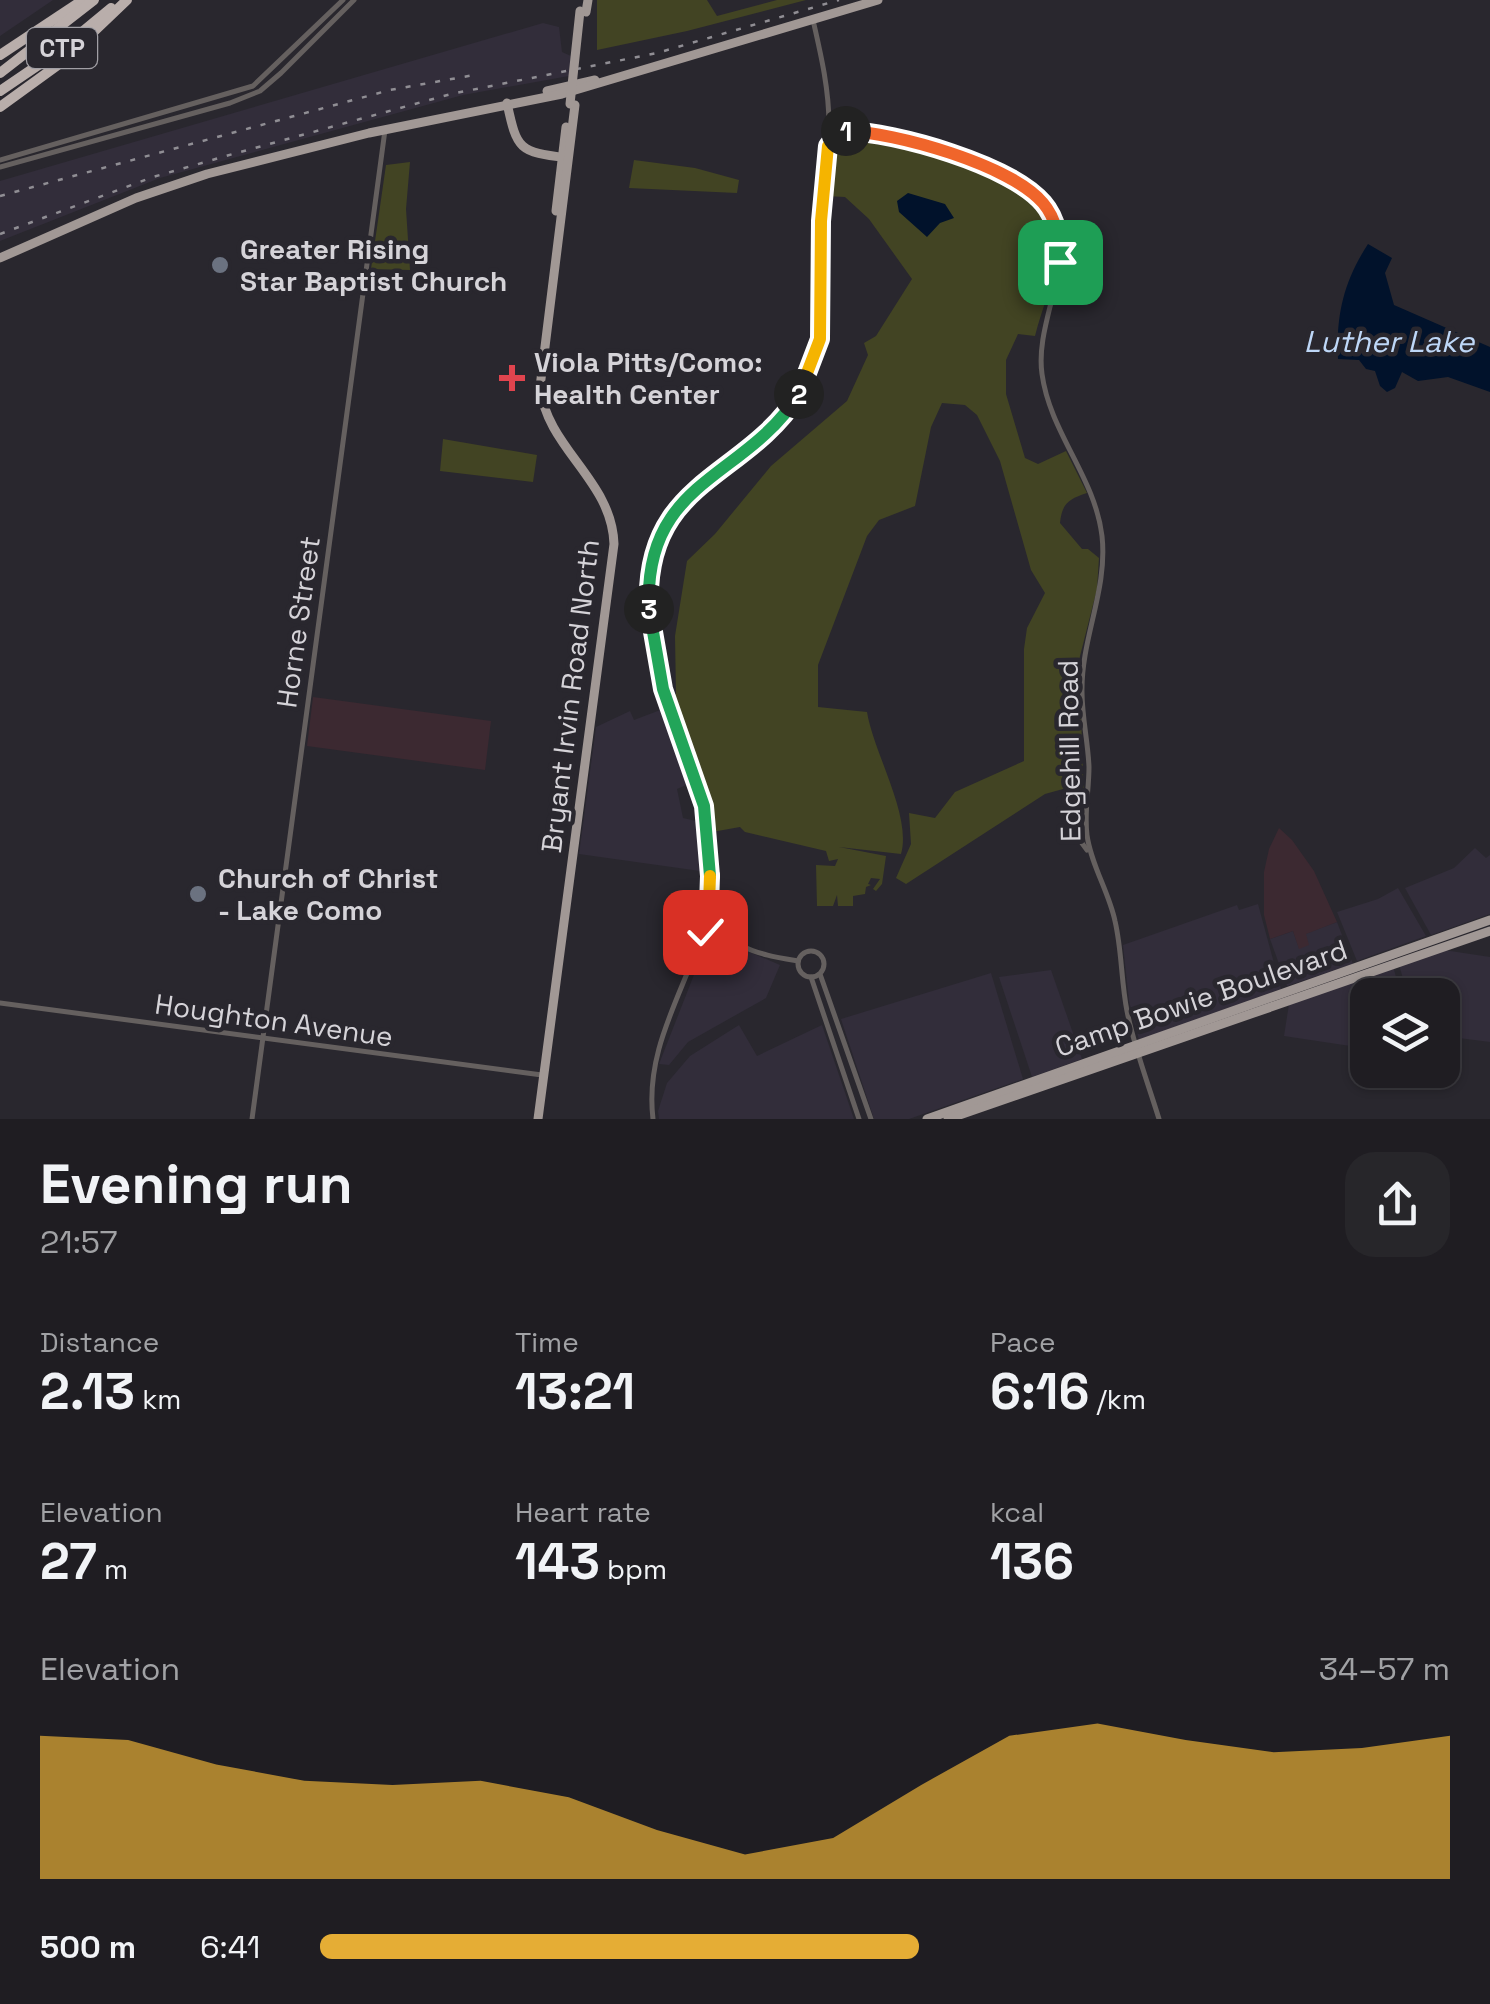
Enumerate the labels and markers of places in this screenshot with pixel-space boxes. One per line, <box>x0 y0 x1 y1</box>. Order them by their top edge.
pin: 1 <box>821 106 871 156</box>
pin <box>1018 220 1103 305</box>
place label: Greater Rising Star Baptist Church <box>240 231 507 299</box>
marker: Greater Rising Star Baptist Church <box>209 254 231 276</box>
place label: Viola Pitts/Como: Health Center <box>534 344 763 412</box>
marker: Viola Pitts/Como: Health Center <box>499 365 525 391</box>
pin: 2 <box>774 369 824 419</box>
pin: 3 <box>624 584 674 634</box>
place label: Church of Christ - Lake Como <box>218 860 439 928</box>
marker: Church of Christ - Lake Como <box>187 883 209 905</box>
pin <box>663 890 748 975</box>

